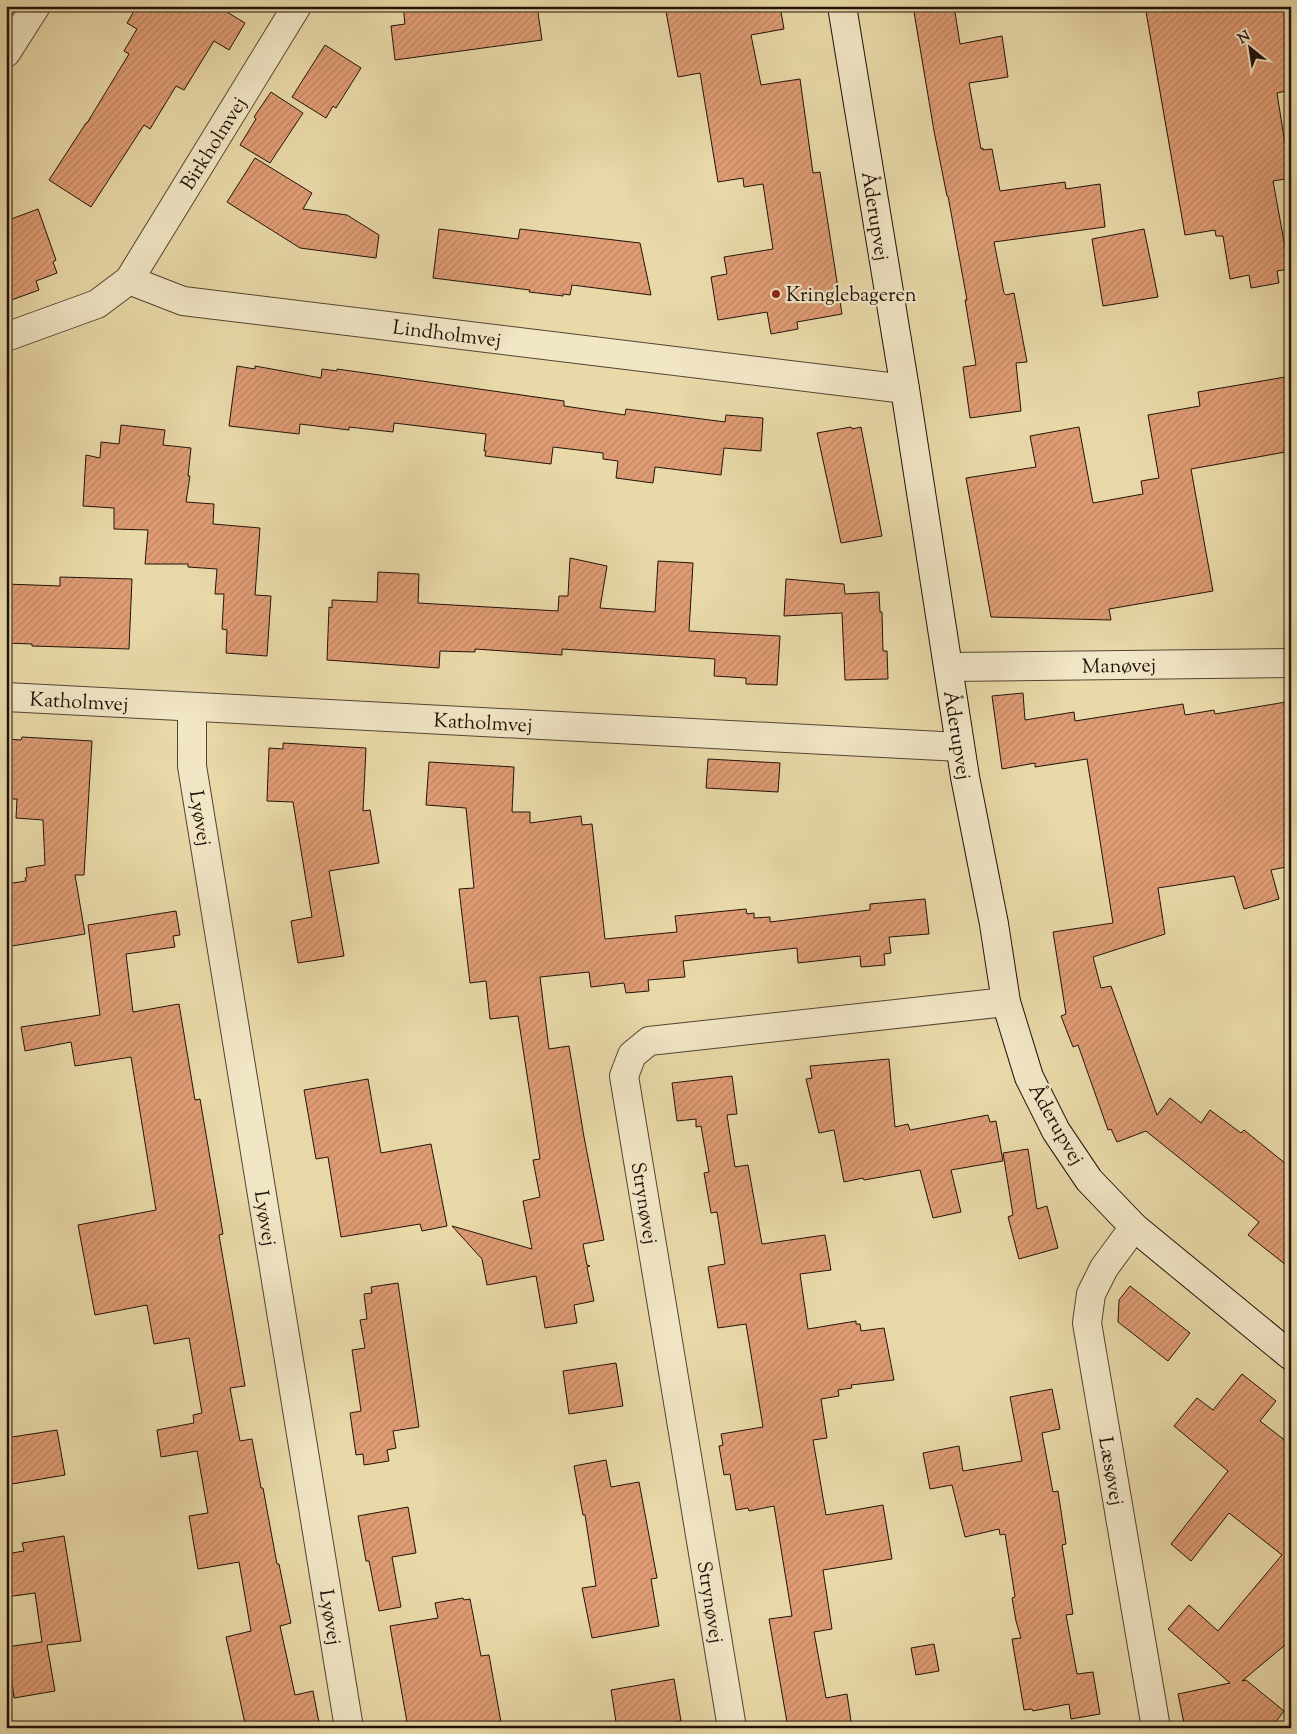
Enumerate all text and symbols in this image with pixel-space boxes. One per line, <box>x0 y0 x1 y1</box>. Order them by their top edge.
north arrow <box>1224 22 1274 72</box>
text: N <box>1235 27 1254 50</box>
street label: Birkholmvej <box>175 92 255 197</box>
street label: Åderupvej <box>852 170 896 263</box>
place label: Kringlebageren <box>786 282 917 311</box>
marker: Kringlebageren <box>770 288 782 300</box>
street label: Lindholmvej <box>391 314 503 357</box>
street label: Manøvej <box>1082 652 1156 683</box>
street label: Katholmvej <box>29 686 129 721</box>
street label: Åderupvej <box>934 689 978 782</box>
street label: Katholmvej <box>433 707 533 742</box>
street label: Lyøvej <box>180 788 217 848</box>
street label: Åderupvej <box>1020 1079 1091 1171</box>
street label: Strynøvej <box>622 1160 663 1247</box>
street label: Lyøvej <box>245 1188 282 1248</box>
street label: Læsøvej <box>1089 1435 1130 1508</box>
street label: Strynøvej <box>688 1559 729 1646</box>
street label: Lyøvej <box>310 1587 347 1647</box>

